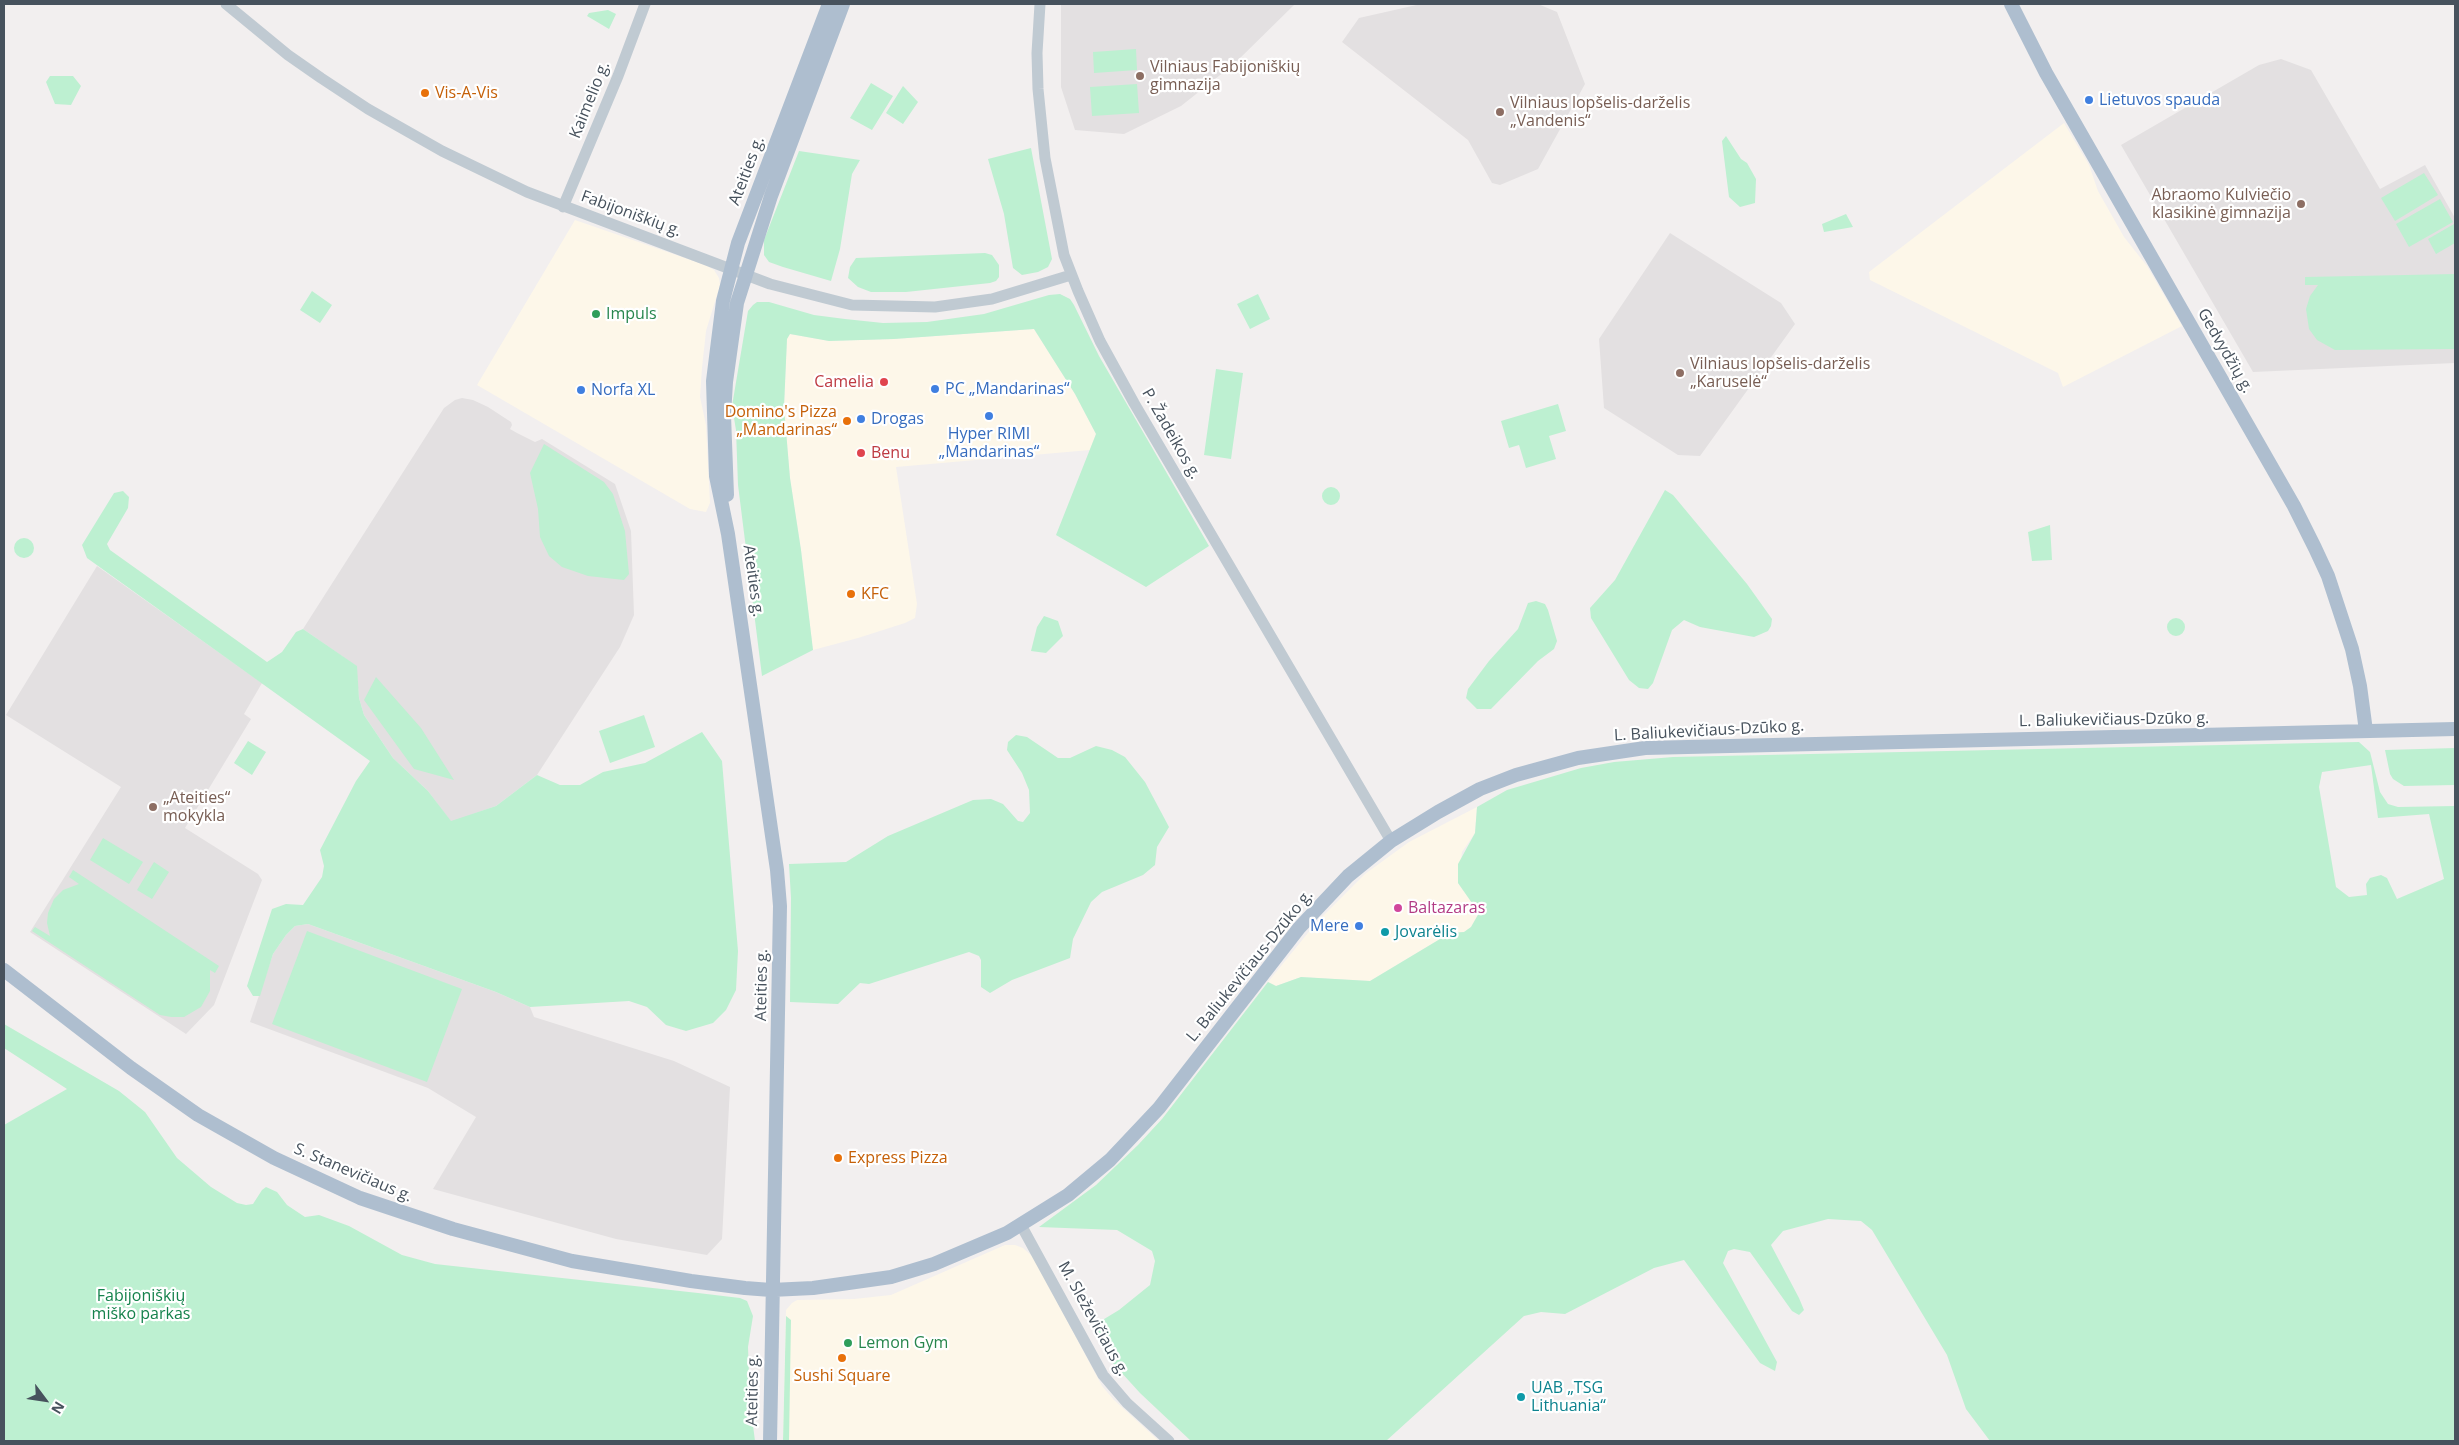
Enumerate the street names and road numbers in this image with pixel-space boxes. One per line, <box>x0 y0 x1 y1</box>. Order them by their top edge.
street label: Kaimelio g. <box>566 59 614 141</box>
street label: Ateities g. <box>725 134 769 208</box>
street label: Fabijoniškių g. <box>578 187 684 241</box>
street label: Gedvydžių g. <box>2193 305 2257 397</box>
street label: P. Žadeikos g. <box>1137 385 1205 483</box>
street label: Ateities g. <box>738 544 768 618</box>
street label: L. Baliukevičiaus-Dzūko g. <box>2019 709 2209 731</box>
street label: L. Baliukevičiaus-Dzūko g. <box>1613 716 1805 746</box>
street label: L. Baliukevičiaus-Dzūko g. <box>1183 886 1317 1046</box>
street label: Ateities g. <box>752 949 772 1021</box>
street label: S. Stanevičiaus g. <box>291 1139 415 1207</box>
street label: M. Sleževičiaus g. <box>1054 1258 1132 1380</box>
street label: Ateities g. <box>743 1354 763 1426</box>

